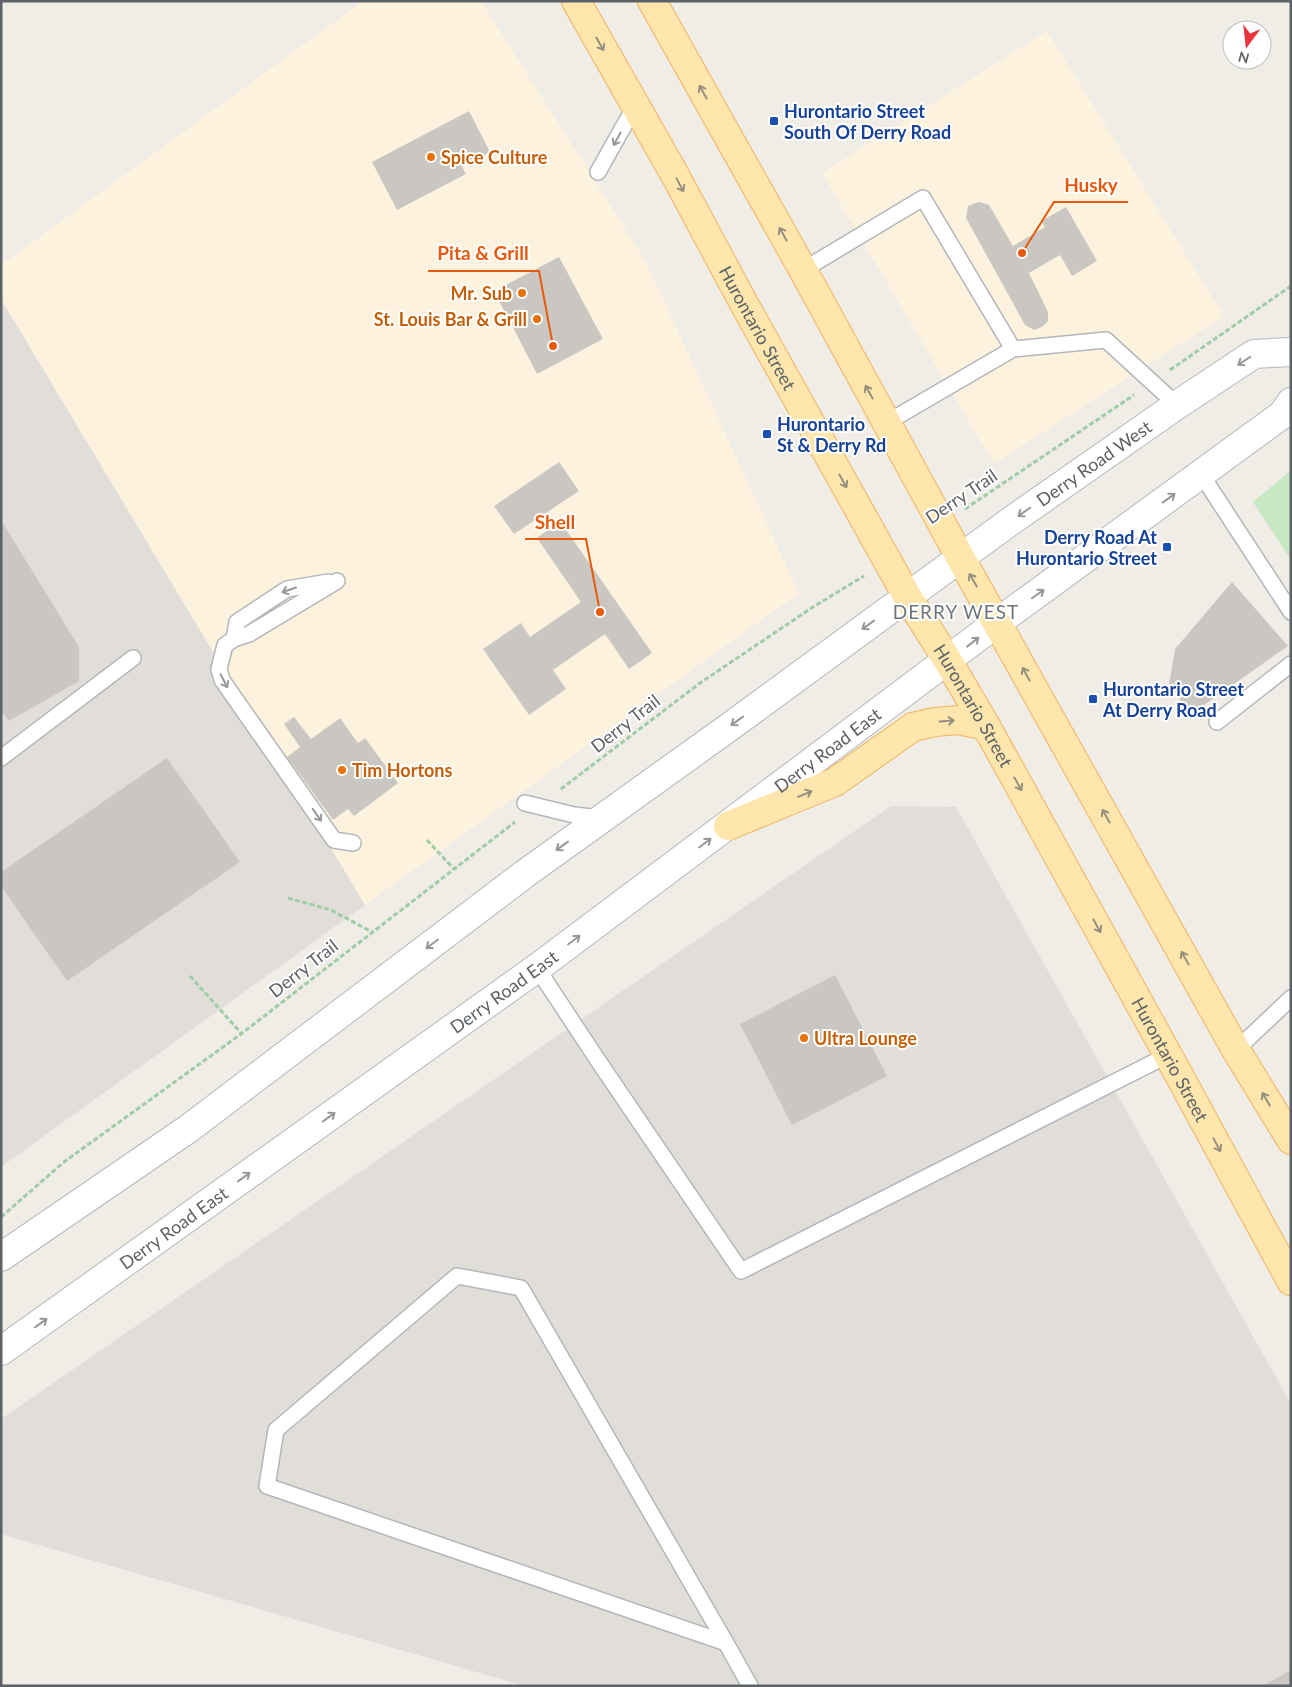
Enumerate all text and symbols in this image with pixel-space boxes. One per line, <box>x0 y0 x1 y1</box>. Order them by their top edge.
north arrow <box>1222 20 1272 70</box>
one-way arrow <box>595 36 605 50</box>
text: N <box>1236 48 1251 68</box>
one-way arrow <box>698 86 708 100</box>
place label: Hurontario Street South Of Derry Road <box>784 100 951 143</box>
marker: Hurontario Street South Of Derry Road <box>768 115 780 127</box>
one-way arrow <box>611 131 621 146</box>
place label: Spice Culture <box>441 146 548 168</box>
marker: Spice Culture <box>425 151 437 163</box>
callout: Husky <box>1054 168 1128 202</box>
text: Husky <box>1064 173 1119 196</box>
one-way arrow <box>676 177 685 192</box>
one-way arrow <box>777 228 787 242</box>
callout: Pita & Grill <box>428 237 539 271</box>
text: Pita & Grill <box>437 241 529 264</box>
street label: Hurontario Street <box>715 262 801 394</box>
place label: Mr. Sub <box>450 282 512 304</box>
marker: Mr. Sub <box>516 287 528 299</box>
place label: St. Louis Bar & Grill <box>374 308 527 330</box>
marker: St. Louis Bar & Grill <box>531 313 543 325</box>
one-way arrow <box>1237 355 1251 366</box>
one-way arrow <box>864 385 874 400</box>
place label: Hurontario St & Derry Rd <box>777 413 886 456</box>
street label: Derry Road West <box>1032 415 1156 511</box>
marker: Hurontario St & Derry Rd <box>761 428 773 440</box>
street label: Derry Trail <box>921 464 1001 528</box>
one-way arrow <box>838 473 848 488</box>
one-way arrow <box>1162 493 1176 503</box>
callout: Shell <box>525 505 586 539</box>
one-way arrow <box>1017 507 1031 517</box>
text: Shell <box>535 510 575 533</box>
place label: Derry Road At Hurontario Street <box>1016 526 1157 569</box>
marker: Derry Road At Hurontario Street <box>1161 541 1173 553</box>
one-way arrow <box>968 574 978 588</box>
one-way arrow <box>282 586 297 595</box>
one-way arrow <box>1030 589 1044 599</box>
district label: DERRY WEST <box>893 600 1019 623</box>
one-way arrow <box>861 620 875 630</box>
one-way arrow <box>966 636 979 647</box>
street label: Hurontario Street <box>929 640 1018 771</box>
one-way arrow <box>1021 667 1031 681</box>
one-way arrow <box>219 674 229 689</box>
place label: Hurontario Street At Derry Road <box>1102 678 1244 721</box>
street label: Derry Trail <box>586 689 664 757</box>
marker: Hurontario Street At Derry Road <box>1087 693 1099 705</box>
street label: Derry Road East <box>770 702 886 797</box>
one-way arrow <box>730 716 744 726</box>
one-way arrow <box>939 716 955 726</box>
place label: Tim Hortons <box>352 759 453 781</box>
marker: Tim Hortons <box>336 764 348 776</box>
one-way arrow <box>1014 776 1023 791</box>
one-way arrow <box>797 789 812 799</box>
one-way arrow <box>312 807 322 821</box>
one-way arrow <box>1100 809 1110 823</box>
one-way arrow <box>698 838 711 849</box>
one-way arrow <box>556 841 569 852</box>
one-way arrow <box>1092 918 1102 933</box>
street label: Derry Trail <box>264 934 342 1002</box>
one-way arrow <box>567 935 580 946</box>
one-way arrow <box>426 938 439 949</box>
street label: Derry Road East <box>445 945 563 1038</box>
one-way arrow <box>1180 950 1190 965</box>
street label: Hurontario Street <box>1127 993 1213 1126</box>
place label: Ultra Lounge <box>814 1027 917 1049</box>
marker: Ultra Lounge <box>798 1032 810 1044</box>
one-way arrow <box>1260 1092 1270 1106</box>
one-way arrow <box>322 1112 336 1122</box>
one-way arrow <box>1212 1138 1222 1153</box>
one-way arrow <box>237 1172 251 1182</box>
street label: Derry Road East <box>115 1181 232 1274</box>
one-way arrow <box>34 1318 48 1328</box>

